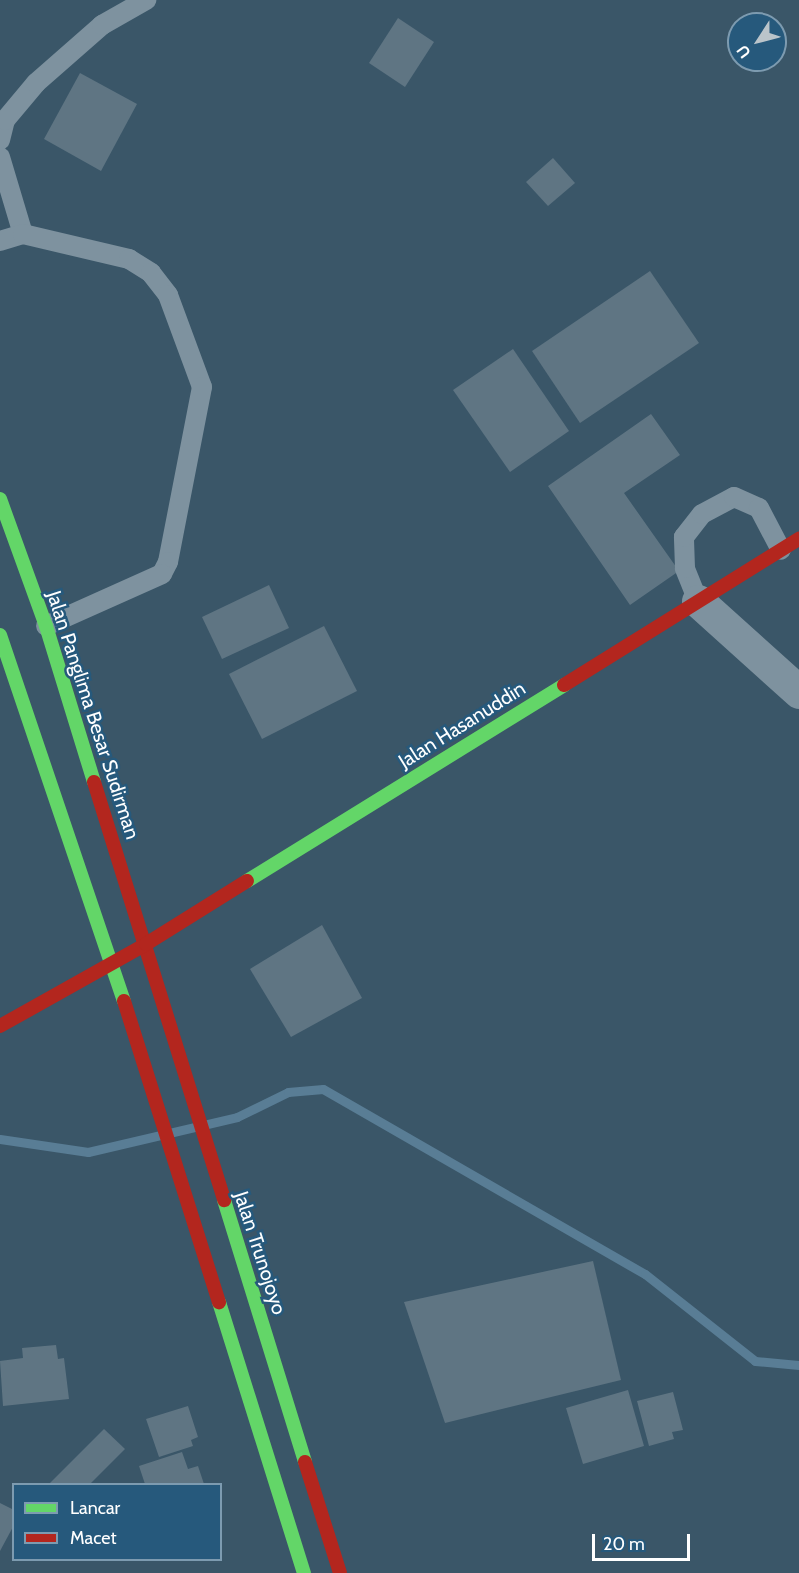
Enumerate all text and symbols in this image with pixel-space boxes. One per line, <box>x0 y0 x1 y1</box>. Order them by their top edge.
north arrow <box>727 12 787 72</box>
text: U <box>733 41 755 62</box>
street label: Jalan Panglima Besar Sudirman <box>41 588 145 842</box>
street label: Jalan Hasanuddin <box>394 676 530 774</box>
street label: Jalan Trunojoyo <box>229 1188 291 1318</box>
legend <box>12 1483 222 1561</box>
text: Lancar <box>70 1497 120 1519</box>
scale bar <box>595 1522 692 1560</box>
text: Macet <box>70 1527 116 1549</box>
text: 20 m <box>603 1533 645 1555</box>

